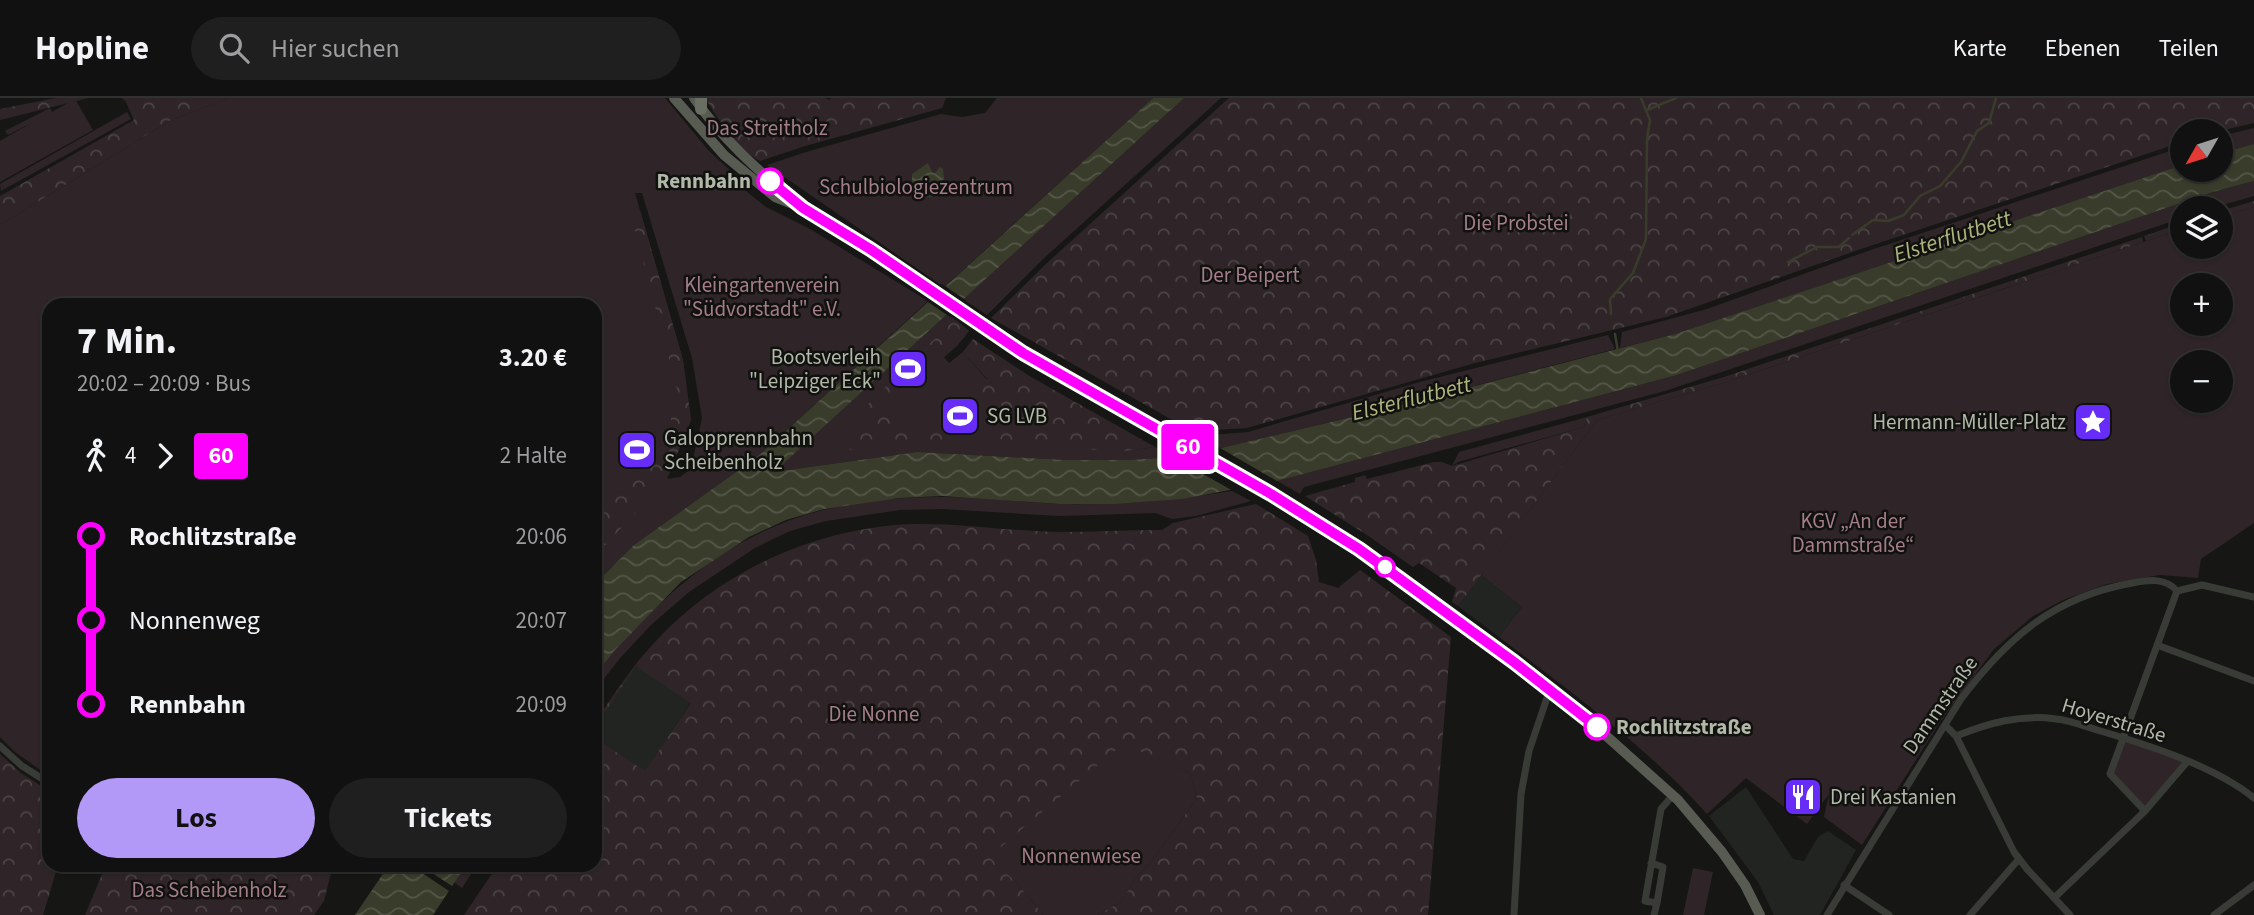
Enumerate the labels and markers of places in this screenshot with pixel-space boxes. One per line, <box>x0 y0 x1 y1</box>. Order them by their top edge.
place label: Rennbahn <box>657 166 751 196</box>
marker: Rennbahn <box>757 168 783 194</box>
place label: Bootsverleih "Leipziger Eck" <box>749 342 881 396</box>
sports icon: Bootsverleih "Leipziger Eck" <box>887 348 929 390</box>
sports icon: SG LVB <box>939 395 981 437</box>
place label: SG LVB <box>987 401 1047 431</box>
place icon: Hermann-Müller-Platz <box>2072 401 2114 443</box>
place label: Hermann-Müller-Platz <box>1872 407 2066 437</box>
place label: Galopprennbahn Scheibenholz <box>664 423 813 477</box>
sports icon: Galopprennbahn Scheibenholz <box>616 429 658 471</box>
unlabelled marker <box>1375 557 1395 577</box>
place label: Rochlitzstraße <box>1616 712 1752 742</box>
marker: Rochlitzstraße <box>1584 714 1610 740</box>
restaurant icon: Drei Kastanien <box>1782 776 1824 818</box>
place label: Drei Kastanien <box>1830 782 1957 812</box>

